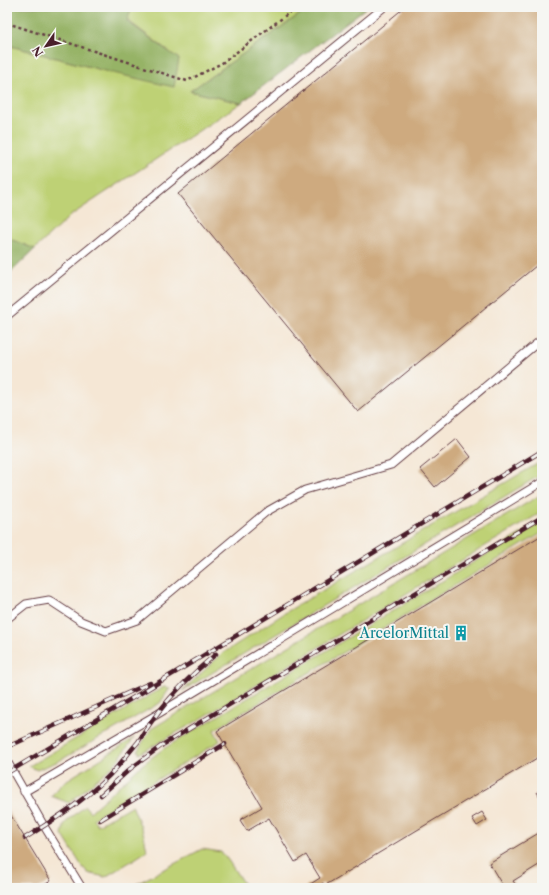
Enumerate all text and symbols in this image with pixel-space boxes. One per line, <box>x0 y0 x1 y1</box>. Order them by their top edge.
north arrow <box>26 26 66 66</box>
text: N <box>29 43 46 59</box>
place label: ArcelorMittal <box>359 624 449 642</box>
building icon: ArcelorMittal <box>452 624 470 642</box>

